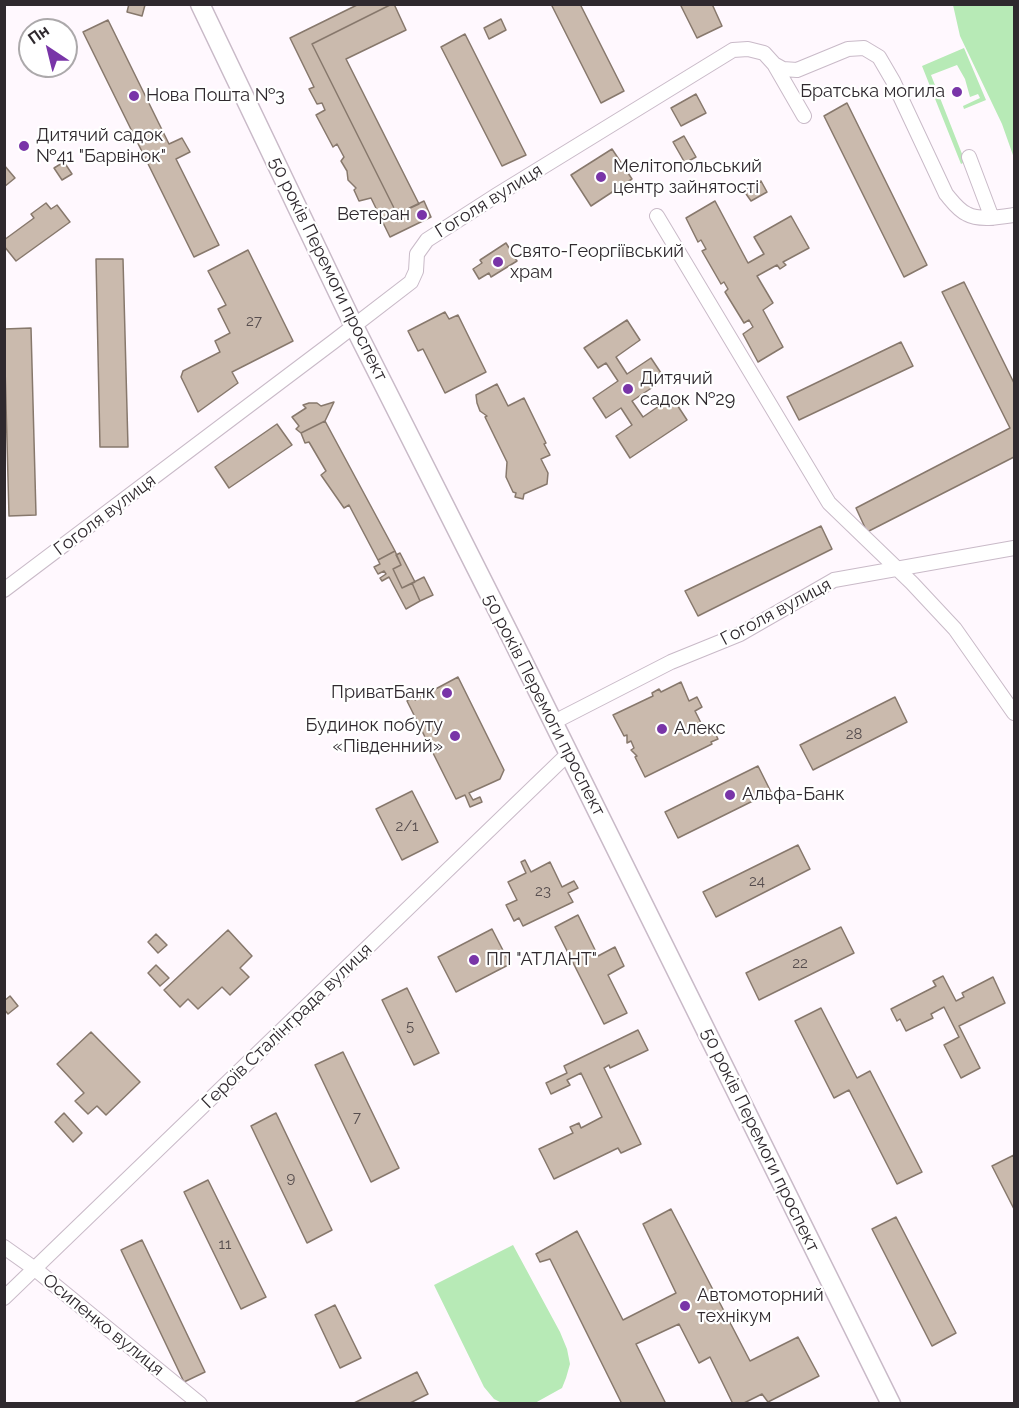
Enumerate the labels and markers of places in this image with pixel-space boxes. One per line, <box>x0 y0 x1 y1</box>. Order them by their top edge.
place label: Братська могила <box>800 81 945 103</box>
place label: Нова Пошта №3 <box>146 85 285 107</box>
marker: Братська могила <box>950 85 964 99</box>
marker: Нова Пошта №3 <box>127 89 141 103</box>
place label: Дитячий садок №41 "Барвінок" <box>36 125 166 168</box>
marker: Дитячий садок №41 "Барвінок" <box>17 139 31 153</box>
place label: Мелітопольський центр зайнятості <box>613 156 762 198</box>
marker: Мелітопольський центр зайнятості <box>594 170 608 184</box>
place label: Ветеран <box>337 204 410 226</box>
marker: Ветеран <box>415 208 429 222</box>
place label: Свято-Георгіївський храм <box>510 241 684 284</box>
marker: Свято-Георгіївський храм <box>491 255 505 269</box>
place label: Дитячий садок №29 <box>640 368 735 410</box>
marker: Дитячий садок №29 <box>621 382 635 396</box>
place label: ПриватБанк <box>331 682 435 704</box>
marker: ПриватБанк <box>440 686 454 700</box>
place label: Будинок побуту «Південний» <box>306 715 443 758</box>
place label: Алекс <box>674 718 726 740</box>
marker: Алекс <box>655 722 669 736</box>
marker: Будинок побуту «Південний» <box>448 729 462 743</box>
place label: Альфа-Банк <box>742 784 845 806</box>
marker: Альфа-Банк <box>723 788 737 802</box>
place label: ПП "АТЛАНТ" <box>486 949 597 971</box>
marker: ПП "АТЛАНТ" <box>467 953 481 967</box>
place label: Автомоторний технікум <box>697 1285 824 1328</box>
marker: Автомоторний технікум <box>678 1299 692 1313</box>

